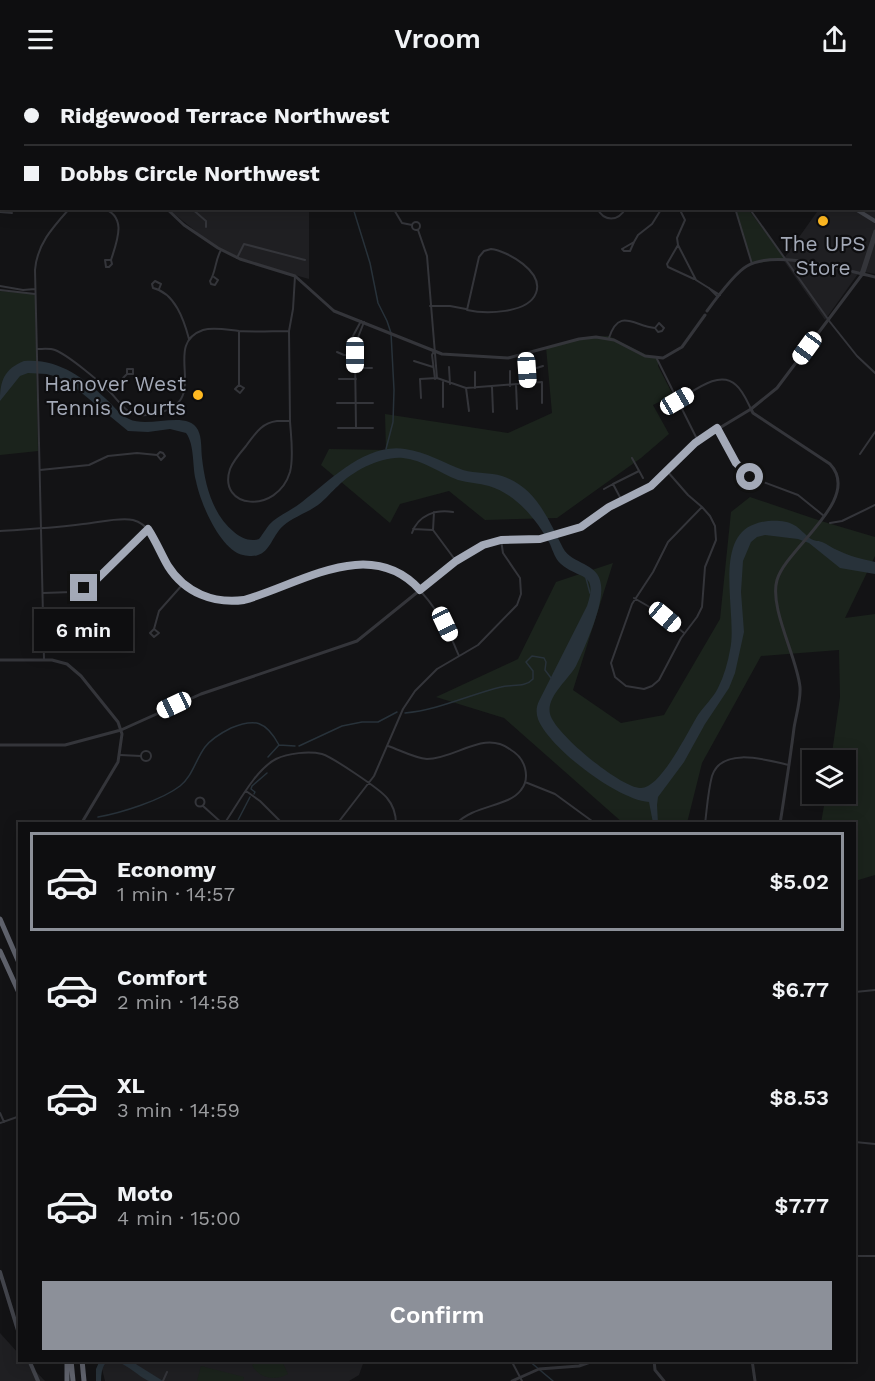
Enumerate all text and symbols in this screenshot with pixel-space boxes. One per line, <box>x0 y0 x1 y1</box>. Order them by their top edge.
icon: menu <box>24 23 57 56</box>
text: Vroom <box>394 23 481 55</box>
icon: share <box>818 23 851 56</box>
text: Ridgewood Terrace Northwest <box>60 103 389 128</box>
text: Dobbs Circle Northwest <box>60 161 320 186</box>
marker: The UPS Store <box>816 214 830 228</box>
place label: The UPS Store <box>780 231 866 280</box>
car <box>789 328 825 368</box>
car <box>346 337 364 373</box>
car <box>517 351 537 389</box>
place label: Hanover West Tennis Courts <box>44 371 186 420</box>
car <box>657 384 697 418</box>
marker: Hanover West Tennis Courts <box>191 388 205 402</box>
route start <box>736 463 763 490</box>
route end <box>70 574 97 601</box>
car <box>645 599 685 635</box>
car <box>429 604 461 644</box>
callout: 6 min <box>34 609 134 651</box>
text: 6 min <box>56 618 111 642</box>
car <box>154 689 194 721</box>
map controls <box>802 750 856 804</box>
button: layers <box>802 750 856 804</box>
icon: car <box>45 855 99 909</box>
text: Economy <box>117 857 216 882</box>
text: $5.02 <box>769 869 829 894</box>
text: 1 min · 14:57 <box>117 882 235 906</box>
icon: car <box>45 963 99 1017</box>
text: Comfort <box>117 965 207 990</box>
text: $6.77 <box>772 977 829 1002</box>
text: 2 min · 14:58 <box>117 990 240 1014</box>
icon: car <box>45 1071 99 1125</box>
text: XL <box>117 1073 145 1098</box>
text: $8.53 <box>769 1085 829 1110</box>
text: 3 min · 14:59 <box>117 1098 240 1122</box>
icon: car <box>45 1179 99 1233</box>
text: Moto <box>117 1181 173 1206</box>
text: $7.77 <box>775 1193 829 1218</box>
text: 4 min · 15:00 <box>117 1206 241 1230</box>
button: Confirm <box>42 1281 832 1350</box>

